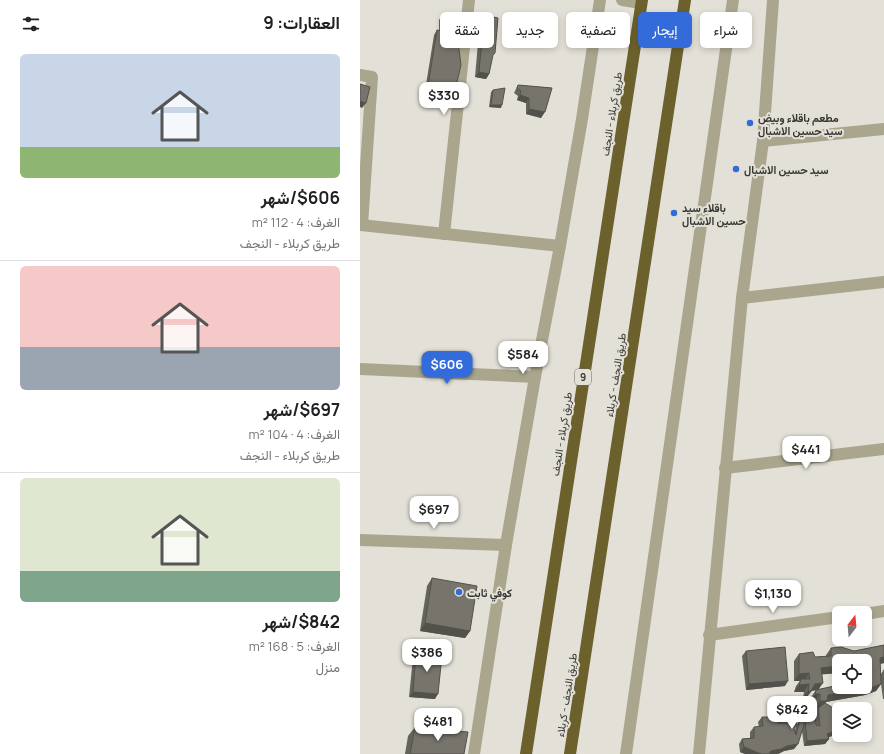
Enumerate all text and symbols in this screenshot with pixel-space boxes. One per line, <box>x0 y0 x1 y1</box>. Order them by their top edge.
text: العقارات: 9 <box>263 11 340 34</box>
chip: شقة <box>440 12 494 48</box>
chip: جديد <box>502 12 558 48</box>
chip: تصفية <box>566 12 630 48</box>
chip: إيجار <box>638 12 692 48</box>
chip: شراء <box>700 12 752 48</box>
icon: filters <box>20 13 42 35</box>
street label: طريق کربلاء - النجف <box>597 71 625 157</box>
icon: home <box>144 80 216 152</box>
pin: $330 <box>420 82 468 116</box>
text: $330 <box>428 86 460 104</box>
place label: مطعم باقلاء وبيض سيد حسين الاشبال <box>758 110 843 138</box>
marker: مطعم باقلاء وبيض سيد حسين الاشبال <box>745 118 755 128</box>
place label: سيد حسين الاشبال <box>744 162 829 177</box>
marker: سيد حسين الاشبال <box>731 164 741 174</box>
text: $606/شهر <box>261 186 340 209</box>
place label: باقلاء سيد حسين الاشبال <box>682 200 746 228</box>
marker: باقلاء سيد حسين الاشبال <box>669 208 679 218</box>
text: الغرف: 4 · 112 m² <box>252 213 340 231</box>
text: طريق کربلاء - النجف <box>240 234 340 252</box>
icon: home <box>144 292 216 364</box>
street label: طريق النجف - کربلاء <box>601 332 629 418</box>
pin: $584 <box>499 341 547 375</box>
text: $584 <box>507 345 539 363</box>
pin: $606 <box>423 351 471 385</box>
text: $606 <box>431 355 463 373</box>
road number: 9 <box>575 369 591 385</box>
street label: طريق کربلاء - النجف <box>547 391 575 477</box>
text: $697/شهر <box>263 398 340 421</box>
text: الغرف: 4 · 104 m² <box>249 425 340 443</box>
pin: $441 <box>782 436 830 470</box>
text: $441 <box>791 440 821 458</box>
text: طريق کربلاء - النجف <box>240 446 340 464</box>
pin: $697 <box>410 496 458 530</box>
text: $697 <box>419 500 449 518</box>
icon: home <box>144 504 216 576</box>
pin: $1,130 <box>740 580 806 614</box>
text: $1,130 <box>754 584 792 602</box>
place label: كوفي ثابت <box>467 585 512 602</box>
marker: كوفي ثابت <box>454 587 464 597</box>
north arrow <box>832 606 872 646</box>
map controls <box>832 606 872 742</box>
text: $842/شهر <box>262 610 340 633</box>
text: الغرف: 5 · 168 m² <box>249 637 340 655</box>
pin: $386 <box>403 639 451 673</box>
text: $386 <box>411 643 443 661</box>
street label: طريق النجف - کربلاء <box>552 652 580 738</box>
button: locate <box>832 654 872 694</box>
text: منزل <box>316 658 340 676</box>
pin: $842 <box>768 696 816 730</box>
text: $842 <box>776 700 808 718</box>
button: layers <box>832 702 872 742</box>
pin: $481 <box>414 708 462 742</box>
text: $481 <box>423 712 453 730</box>

